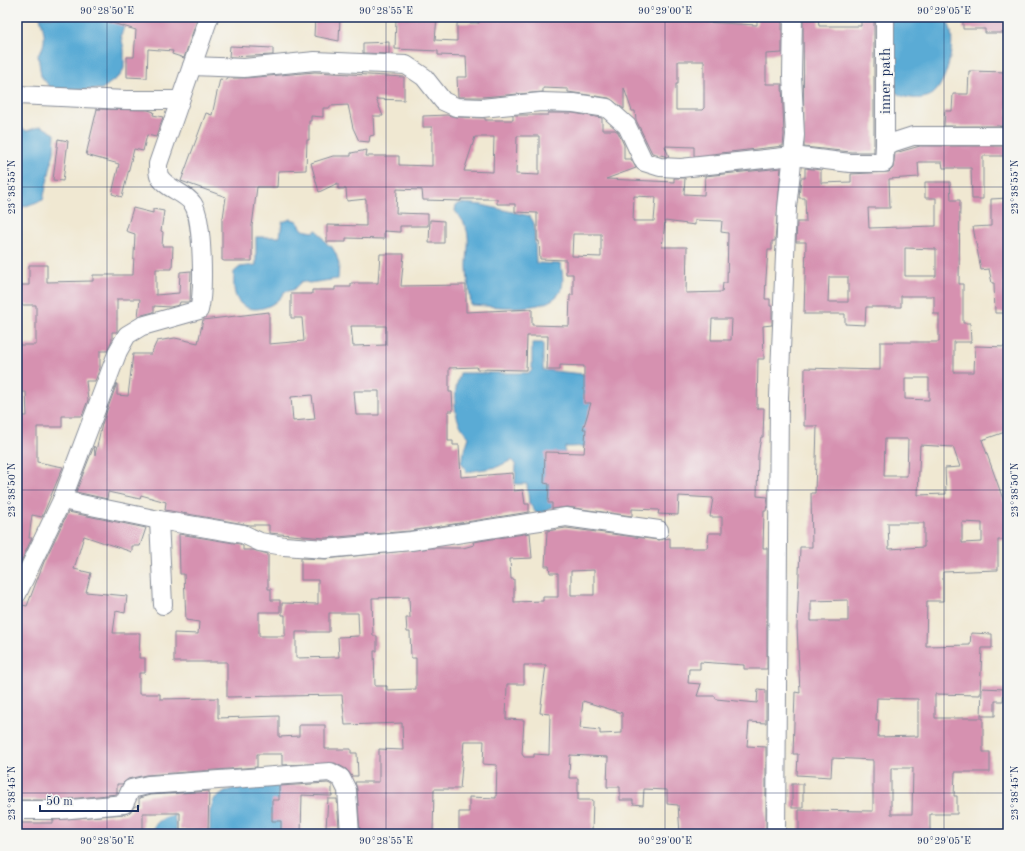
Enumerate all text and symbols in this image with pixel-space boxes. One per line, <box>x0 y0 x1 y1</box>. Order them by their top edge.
text: 90°28'50"E <box>80 6 134 16</box>
text: 90°28'55"E <box>359 6 413 16</box>
text: 90°29'00"E <box>638 6 692 16</box>
text: 90°29'05"E <box>917 6 971 16</box>
street label: inner path <box>879 48 894 114</box>
text: 23°38'55"N <box>7 159 17 214</box>
text: 23°38'55"N <box>1010 159 1020 214</box>
text: 23°38'50"N <box>7 462 17 517</box>
text: 23°38'50"N <box>1010 462 1020 517</box>
text: 23°38'45"N <box>7 765 17 820</box>
text: 23°38'45"N <box>1010 765 1020 820</box>
scale bar <box>40 787 138 813</box>
text: 50 m <box>46 795 73 808</box>
text: 90°28'50"E <box>80 836 134 846</box>
text: 90°28'55"E <box>359 836 413 846</box>
text: 90°29'00"E <box>638 836 692 846</box>
text: 90°29'05"E <box>917 836 971 846</box>

